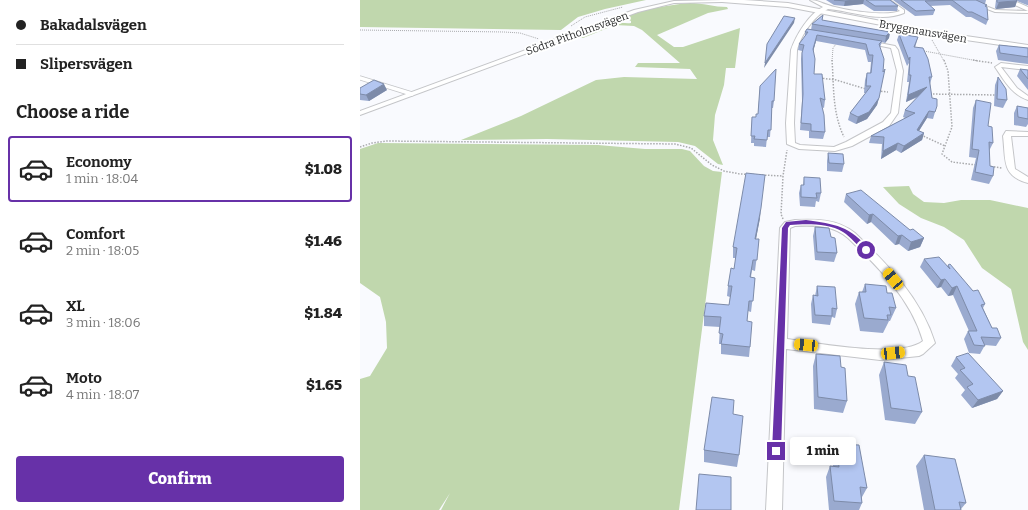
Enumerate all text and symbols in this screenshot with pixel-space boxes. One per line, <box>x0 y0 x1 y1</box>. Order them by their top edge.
street label: Södra Pitholmsvägen <box>524 9 630 58</box>
text: Bakadalsvägen <box>40 16 147 34</box>
street label: Bryggmansvägen <box>878 17 968 46</box>
text: Slipersvägen <box>40 55 132 73</box>
text: Choose a ride <box>16 101 129 123</box>
icon: car <box>18 151 54 187</box>
text: Economy <box>66 153 132 171</box>
text: $1.08 <box>305 160 342 178</box>
text: 1 min · 18:04 <box>66 171 138 186</box>
icon: car <box>18 223 54 259</box>
text: Comfort <box>66 225 125 243</box>
text: $1.46 <box>305 232 342 250</box>
route start <box>857 241 875 259</box>
text: 2 min · 18:05 <box>66 243 139 258</box>
car <box>881 266 905 292</box>
icon: car <box>18 295 54 331</box>
text: XL <box>66 297 85 315</box>
text: $1.84 <box>304 304 342 322</box>
text: 3 min · 18:06 <box>66 315 140 330</box>
car <box>794 338 818 352</box>
car <box>880 346 906 360</box>
icon: car <box>18 367 54 403</box>
text: Moto <box>66 369 102 387</box>
text: $1.65 <box>306 376 342 394</box>
text: 4 min · 18:07 <box>66 387 139 402</box>
callout: 1 min <box>790 437 856 465</box>
route end <box>767 442 785 460</box>
text: 1 min <box>806 443 840 458</box>
button: Confirm <box>16 456 344 502</box>

